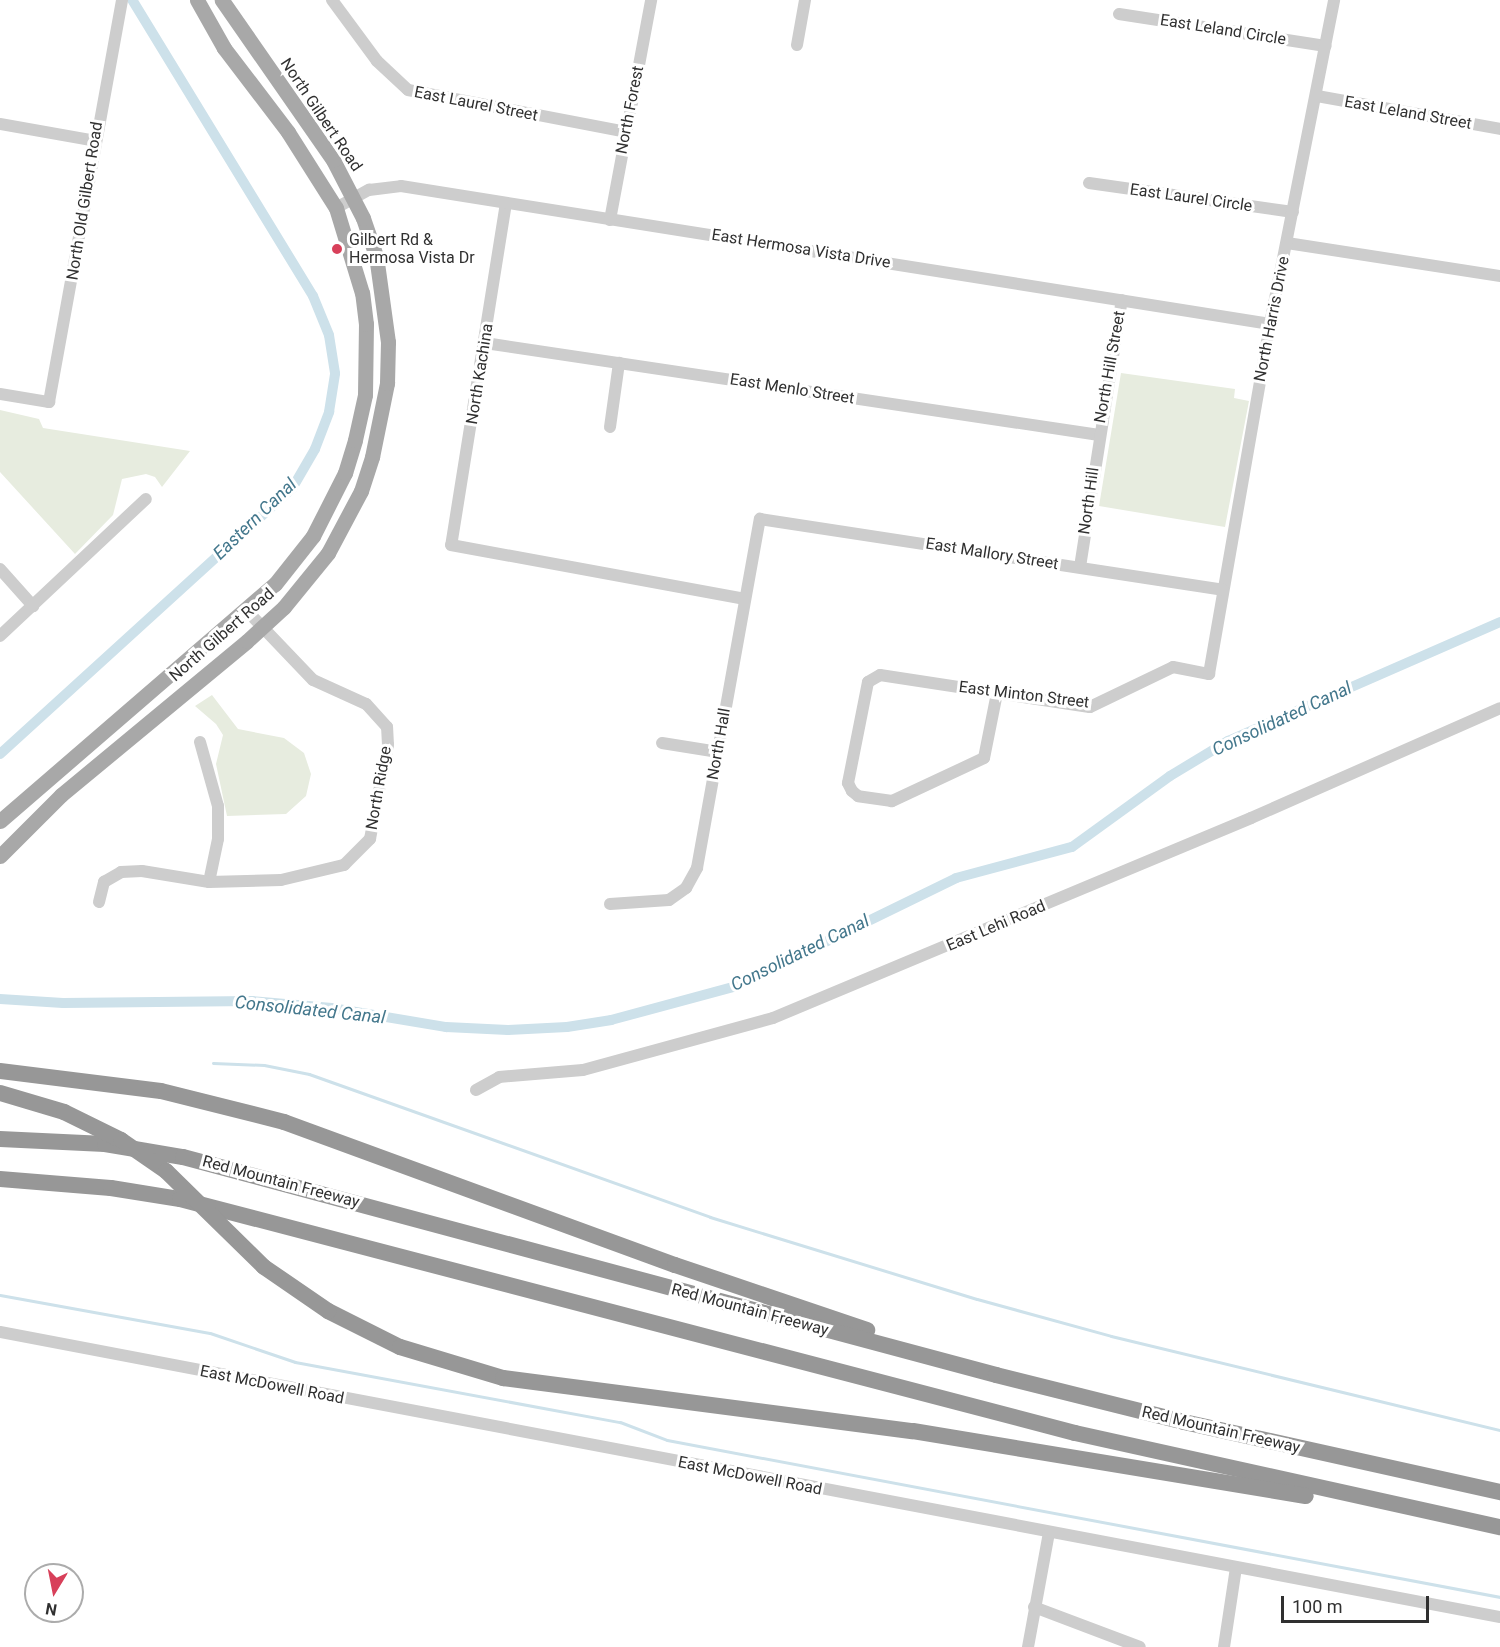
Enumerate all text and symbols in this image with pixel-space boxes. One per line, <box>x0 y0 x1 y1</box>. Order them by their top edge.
street label: East Leland Circle <box>1159 11 1287 49</box>
street label: North Gilbert Road <box>276 55 366 175</box>
street label: North Forest <box>612 64 648 156</box>
street label: East Laurel Street <box>413 83 539 125</box>
street label: East Leland Street <box>1343 92 1473 134</box>
street label: North Old Gilbert Road <box>63 120 107 282</box>
street label: East Laurel Circle <box>1129 180 1253 216</box>
street label: East Hermosa Vista Drive <box>710 225 892 273</box>
place label: Gilbert Rd & Hermosa Vista Dr <box>349 230 475 268</box>
marker: Gilbert Rd & Hermosa Vista Dr <box>330 242 344 256</box>
street label: North Harris Drive <box>1250 255 1294 383</box>
street label: North Hill Street <box>1091 309 1129 425</box>
street label: North Kachina <box>463 322 497 426</box>
street label: East Menlo Street <box>728 370 856 408</box>
street label: North Hill <box>1075 466 1103 536</box>
water label: Eastern Canal <box>209 474 301 564</box>
street label: East Mallory Street <box>924 534 1060 574</box>
street label: North Gilbert Road <box>166 584 278 686</box>
street label: East Minton Street <box>958 677 1090 713</box>
water label: Consolidated Canal <box>1209 677 1355 761</box>
street label: North Hall <box>703 707 735 781</box>
street label: North Ridge <box>362 745 396 831</box>
street label: East Lehi Road <box>944 897 1048 955</box>
water label: Consolidated Canal <box>727 910 873 996</box>
water label: Consolidated Canal <box>234 991 386 1029</box>
street label: Red Mountain Freeway <box>200 1152 362 1212</box>
street label: Red Mountain Freeway <box>669 1280 831 1340</box>
street label: East McDowell Road <box>198 1362 346 1408</box>
street label: Red Mountain Freeway <box>1140 1402 1302 1458</box>
street label: East McDowell Road <box>676 1453 824 1499</box>
north arrow <box>24 1563 84 1623</box>
scale bar <box>1284 1584 1432 1622</box>
text: 100 m <box>1292 1596 1343 1617</box>
text: N <box>44 1599 58 1620</box>

